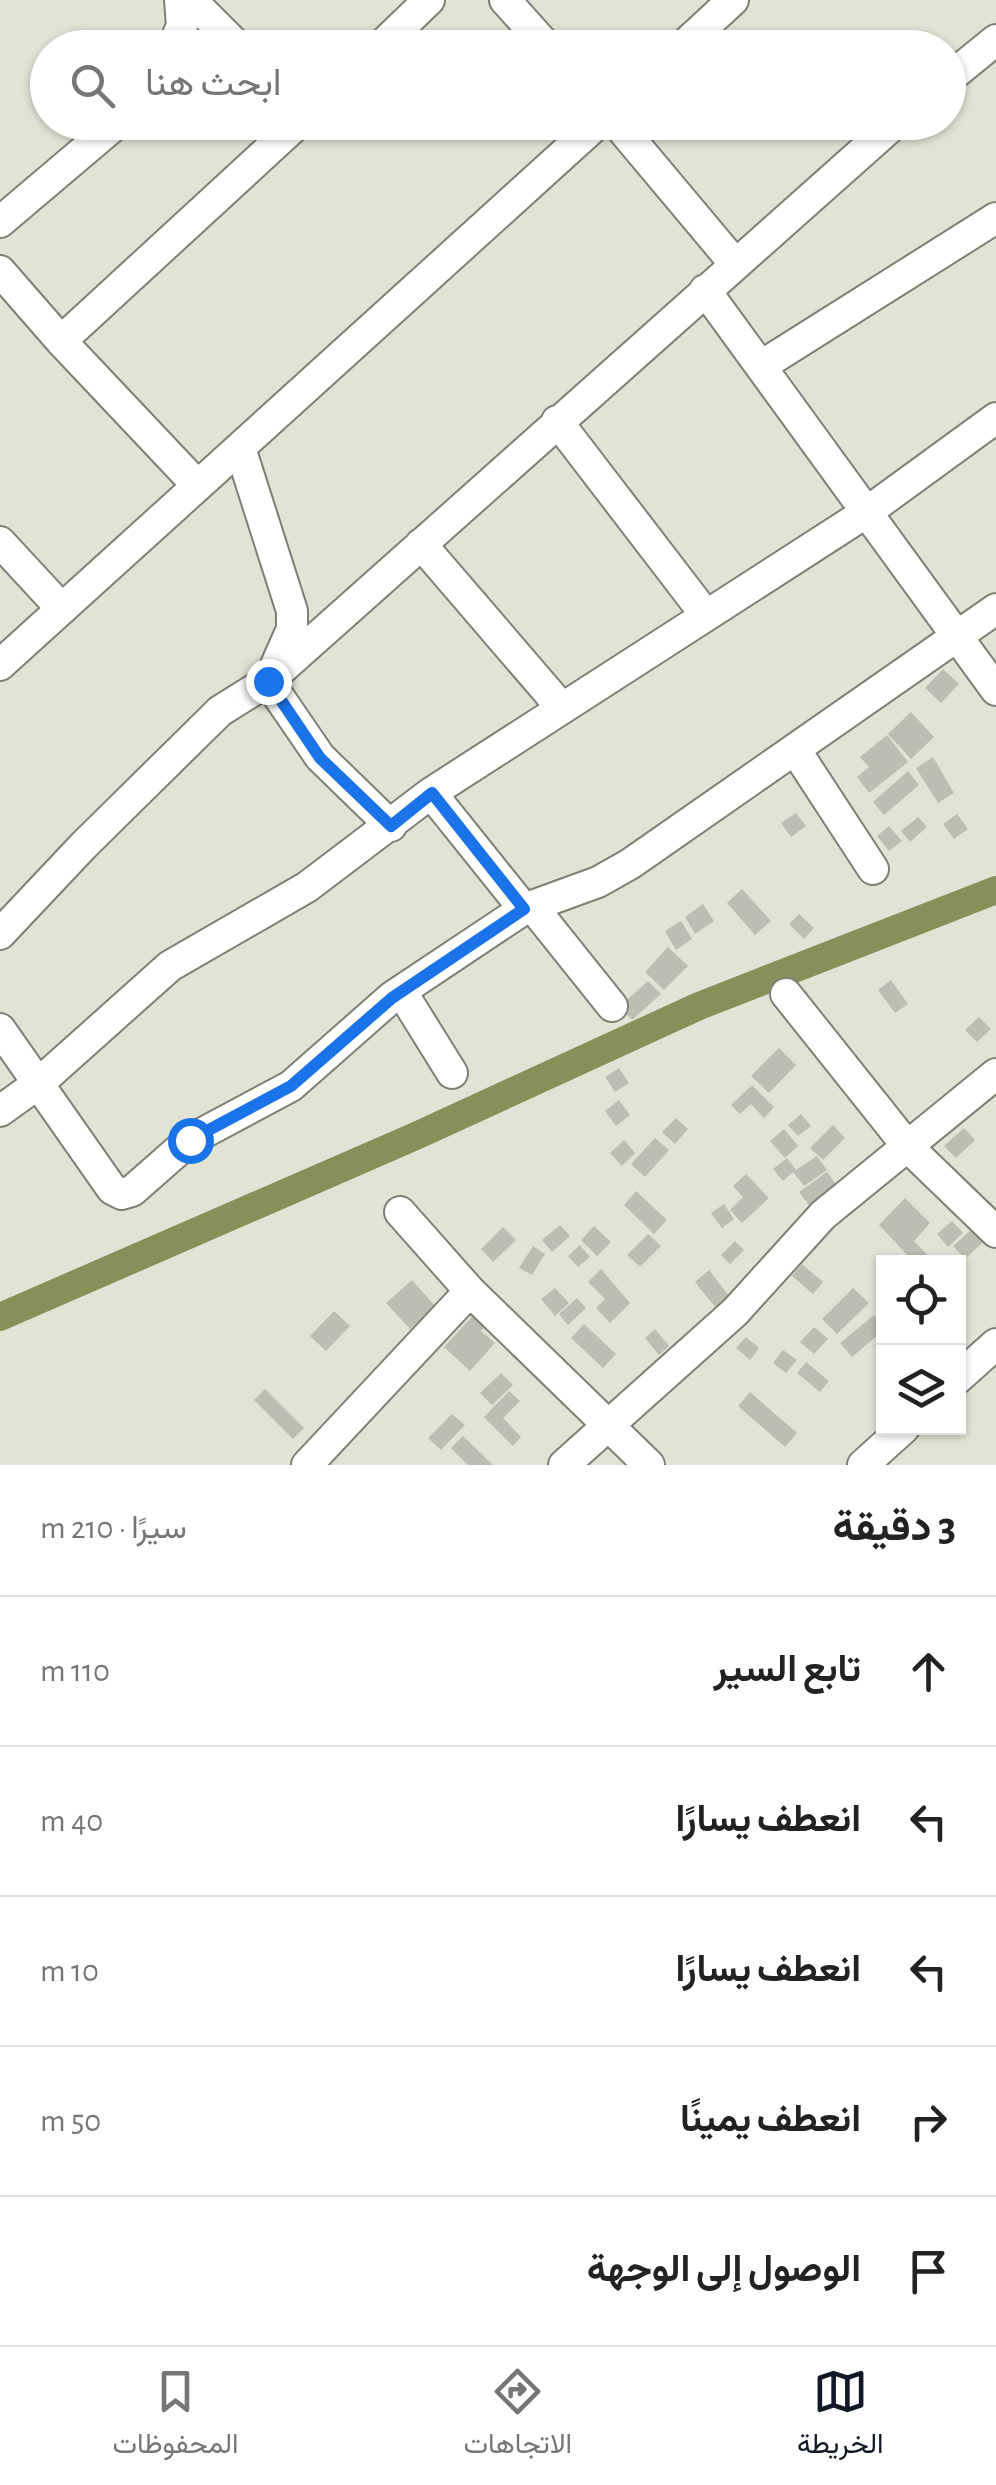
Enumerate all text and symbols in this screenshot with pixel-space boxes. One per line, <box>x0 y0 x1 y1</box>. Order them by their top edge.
search box <box>30 30 966 140</box>
icon: search <box>65 58 120 113</box>
text: ابحث هنا <box>145 65 282 103</box>
route end <box>246 659 292 705</box>
route start <box>168 1118 214 1164</box>
map controls <box>876 1255 966 1435</box>
button: locate <box>876 1255 966 1345</box>
button: layers <box>876 1345 966 1435</box>
text: 3 دقيقة <box>833 1506 956 1548</box>
text: سيرًا · 210 m <box>40 1512 187 1544</box>
icon: ahead <box>901 1644 956 1699</box>
text: تابع السير <box>714 1651 861 1689</box>
text: 110 m <box>40 1655 110 1687</box>
icon: left <box>901 1794 956 1849</box>
text: انعطف يسارًا <box>675 1801 861 1839</box>
text: 40 m <box>40 1805 103 1837</box>
icon: left <box>901 1944 956 1999</box>
text: انعطف يسارًا <box>675 1951 861 1989</box>
text: 10 m <box>40 1955 99 1987</box>
icon: right <box>901 2094 956 2149</box>
text: انعطف يمينًا <box>680 2101 861 2139</box>
text: 50 m <box>40 2105 101 2137</box>
icon: arrive <box>901 2244 956 2299</box>
text: الوصول إلى الوجهة <box>587 2251 861 2289</box>
tab: المحفوظات <box>112 2364 239 2468</box>
tab: الاتجاهات <box>463 2364 572 2468</box>
tab: الخريطة <box>797 2364 884 2468</box>

